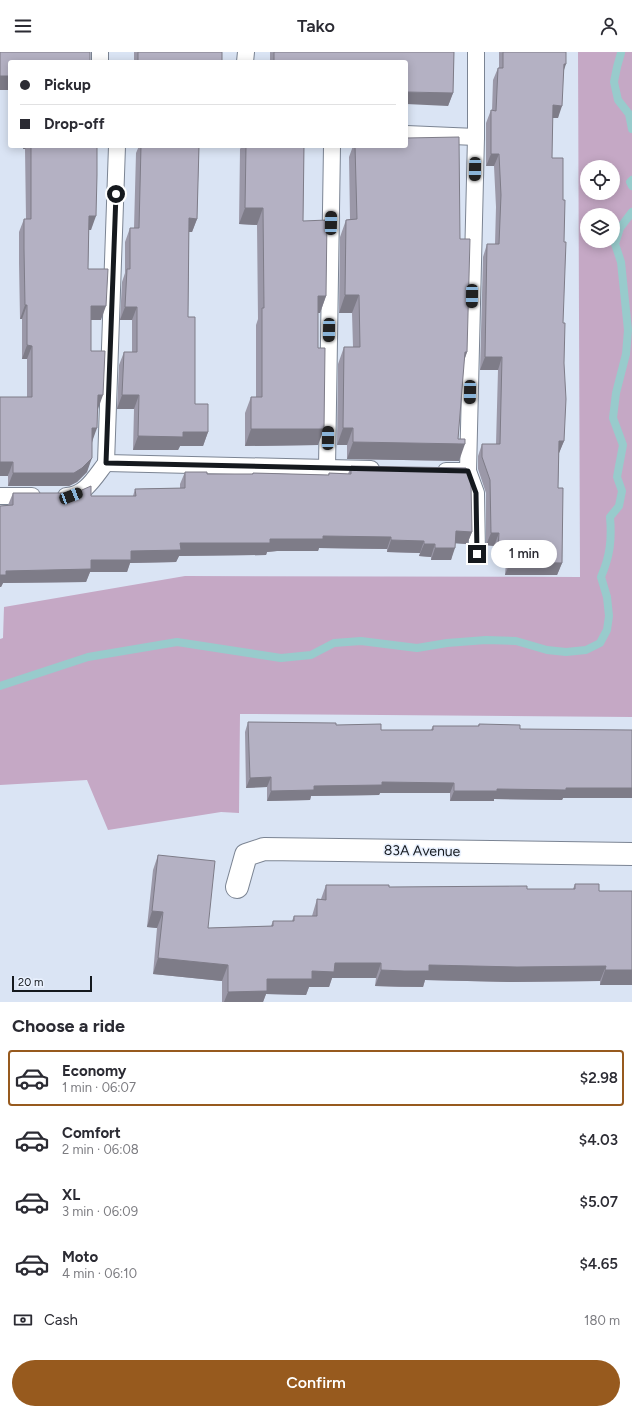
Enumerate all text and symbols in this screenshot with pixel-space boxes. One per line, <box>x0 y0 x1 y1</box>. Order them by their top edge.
icon: menu <box>12 15 34 37</box>
text: Tako <box>297 15 335 37</box>
icon: person <box>598 15 620 37</box>
text: Pickup <box>44 76 91 94</box>
text: Drop-off <box>44 115 105 133</box>
car <box>469 157 481 181</box>
map controls <box>580 160 620 248</box>
button: locate <box>580 160 620 200</box>
route start <box>107 185 125 203</box>
button: layers <box>580 208 620 248</box>
car <box>325 211 337 235</box>
car <box>466 284 478 308</box>
car <box>323 318 335 342</box>
car <box>464 380 476 404</box>
car <box>322 426 334 450</box>
car <box>58 486 84 506</box>
callout: 1 min <box>491 540 557 568</box>
route end <box>468 545 486 563</box>
text: 1 min <box>509 546 539 561</box>
street label: 83A Avenue <box>384 842 461 860</box>
scale bar <box>12 974 92 993</box>
text: 20 m <box>18 976 43 989</box>
text: Choose a ride <box>12 1015 125 1037</box>
icon: car <box>14 1060 50 1096</box>
text: Economy <box>62 1062 127 1080</box>
text: $2.98 <box>580 1069 618 1087</box>
text: 1 min · 06:07 <box>62 1080 136 1095</box>
icon: car <box>14 1122 50 1158</box>
text: Comfort <box>62 1124 121 1142</box>
text: $4.03 <box>579 1131 618 1149</box>
text: 2 min · 06:08 <box>62 1142 139 1157</box>
icon: car <box>14 1184 50 1220</box>
text: XL <box>62 1186 80 1204</box>
text: $5.07 <box>580 1193 618 1211</box>
text: 3 min · 06:09 <box>62 1204 138 1219</box>
icon: car <box>14 1246 50 1282</box>
text: Moto <box>62 1248 98 1266</box>
text: $4.65 <box>579 1255 618 1273</box>
text: 4 min · 06:10 <box>62 1266 137 1281</box>
icon: cash <box>12 1309 34 1331</box>
text: Cash <box>44 1311 78 1329</box>
text: 180 m <box>584 1313 620 1328</box>
button: Confirm <box>12 1360 620 1406</box>

